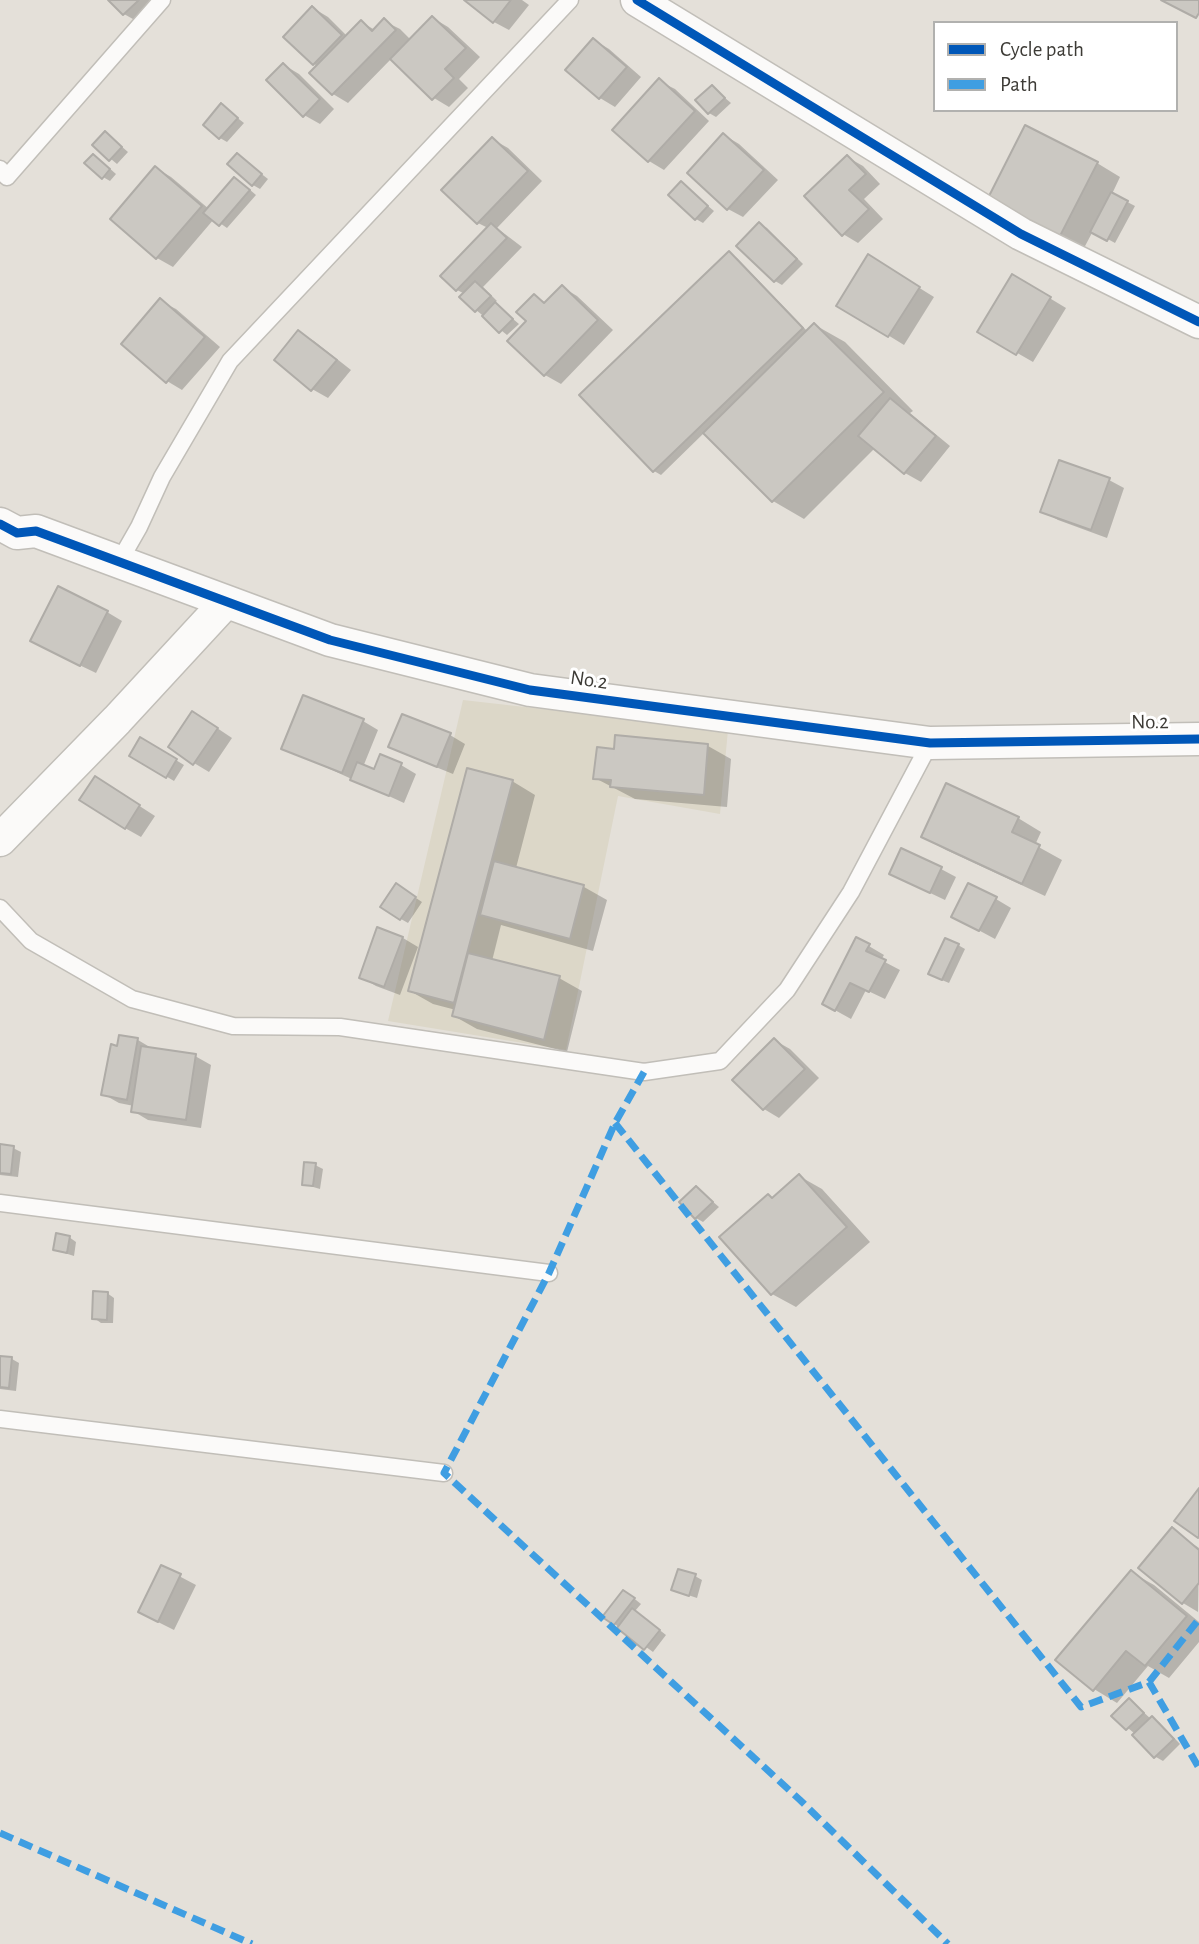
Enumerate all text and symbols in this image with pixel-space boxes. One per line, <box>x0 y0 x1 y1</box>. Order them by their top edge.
legend <box>933 21 1178 112</box>
text: Cycle path <box>1000 39 1084 60</box>
text: Path <box>1000 74 1038 95</box>
street label: No.2 <box>569 665 609 695</box>
street label: No.2 <box>1131 709 1169 735</box>

